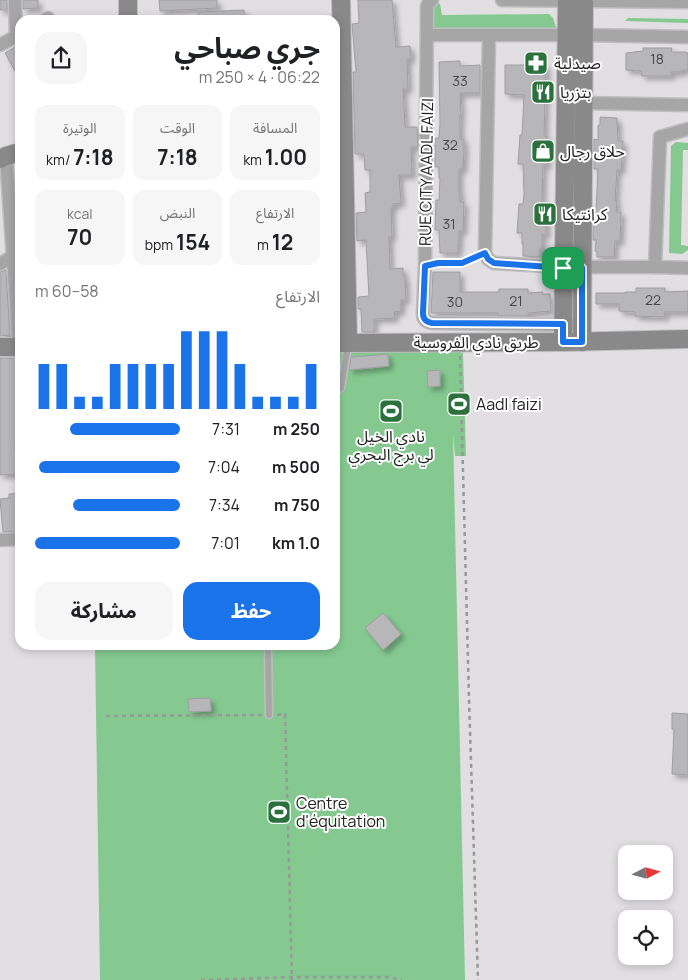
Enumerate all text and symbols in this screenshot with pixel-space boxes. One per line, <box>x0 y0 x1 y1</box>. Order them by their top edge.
text: جري صباحي <box>174 28 320 66</box>
button: share <box>35 32 87 84</box>
house number: 18 <box>650 49 664 68</box>
pharmacy icon: صيدلية <box>523 50 549 76</box>
place label: صيدلية <box>554 52 601 74</box>
text: 06:22 · 4 × 250 m <box>199 66 320 88</box>
house number: 33 <box>452 71 468 90</box>
restaurant icon: بتزريا <box>530 79 556 105</box>
place label: بتزريا <box>560 81 591 103</box>
street label: RUE CITY AADL FAIZI <box>414 98 438 246</box>
text: الوتيرة <box>63 118 97 137</box>
text: الوقت <box>160 118 195 137</box>
text: المسافة <box>253 118 297 137</box>
house number: 32 <box>442 135 458 154</box>
shop icon: حلاق رجال <box>530 138 556 164</box>
place label: حلاق رجال <box>560 140 625 162</box>
text: 7:18 <box>73 143 114 171</box>
text: 7:18 <box>157 143 198 171</box>
text: 1.00 <box>265 143 307 171</box>
text: /km <box>46 150 73 169</box>
text: km <box>243 150 265 169</box>
restaurant icon: كرانتيكا <box>532 201 558 227</box>
text: النبض <box>160 203 195 222</box>
text: الارتفاع <box>256 203 294 222</box>
place label: كرانتيكا <box>562 203 608 225</box>
text: kcal <box>67 204 93 223</box>
house number: 31 <box>442 214 456 233</box>
text: 70 <box>67 223 92 251</box>
text: 154 <box>176 228 210 256</box>
text: 12 <box>272 228 293 256</box>
text: bpm <box>145 235 176 254</box>
text: m <box>257 235 272 254</box>
pin <box>542 247 584 289</box>
icon: arrive <box>549 254 577 282</box>
text: 58–60 m <box>35 280 99 302</box>
text: الارتفاع <box>276 285 320 307</box>
house number: 22 <box>645 290 661 309</box>
house number: 21 <box>509 291 523 310</box>
house number: 30 <box>447 292 463 311</box>
street label: طريق نادي الفروسية <box>413 331 539 355</box>
sports icon: Aadl faizi <box>446 391 472 417</box>
place label: Aadl faizi <box>476 393 542 415</box>
sports icon: نادي الخيل لي برج البحري <box>378 398 404 424</box>
text: 7:31 <box>212 418 240 440</box>
text: 250 m <box>273 418 320 440</box>
place label: نادي الخيل لي برج البحري <box>348 425 434 467</box>
text: 7:04 <box>208 456 240 478</box>
text: 500 m <box>272 456 320 478</box>
text: 7:34 <box>209 494 240 516</box>
text: 750 m <box>274 494 320 516</box>
text: 7:01 <box>211 532 240 554</box>
text: 1.0 km <box>272 532 320 554</box>
button: مشاركة <box>35 582 173 640</box>
button: حفظ <box>183 582 320 640</box>
place label: Centre d'équitation <box>296 792 385 832</box>
sports icon: Centre d'équitation <box>266 799 292 825</box>
north arrow <box>618 845 672 900</box>
map controls <box>618 845 673 965</box>
button: locate <box>618 910 673 965</box>

